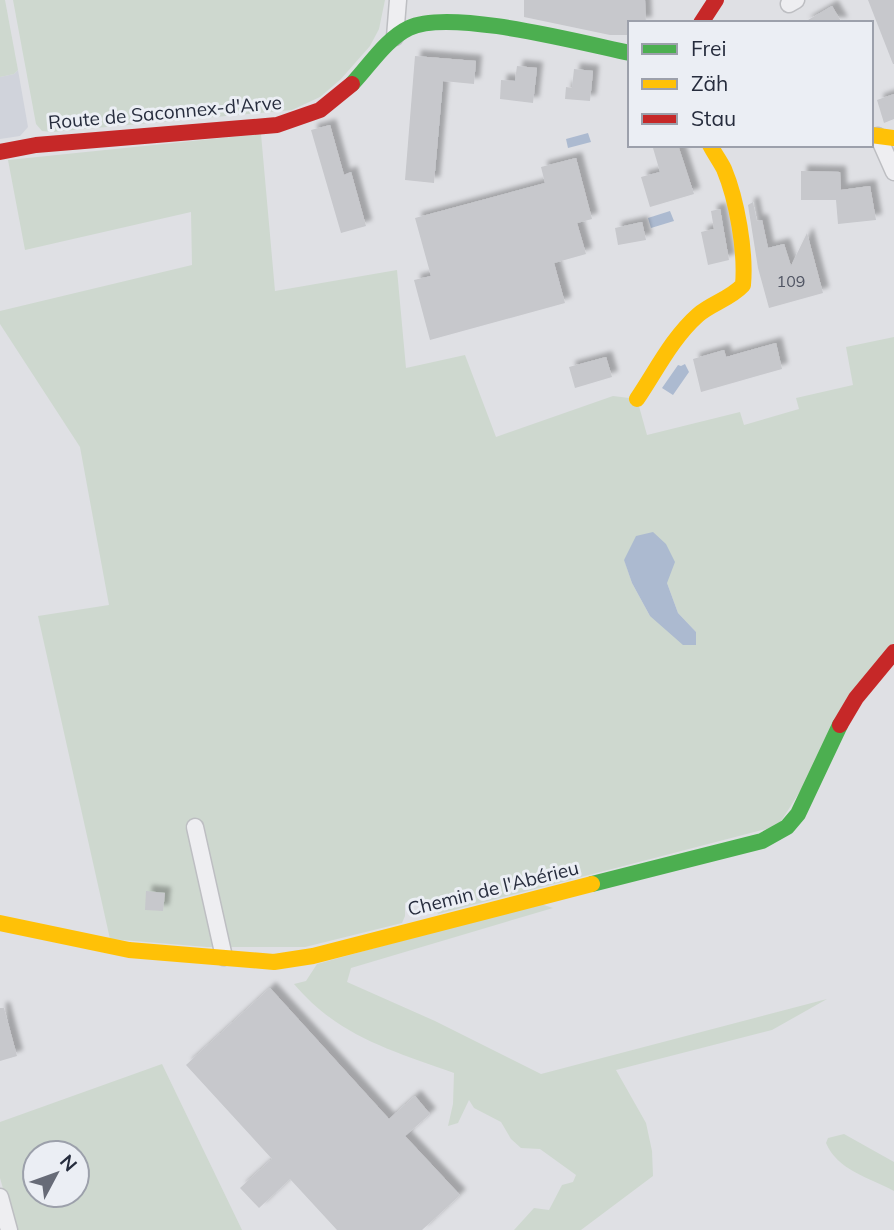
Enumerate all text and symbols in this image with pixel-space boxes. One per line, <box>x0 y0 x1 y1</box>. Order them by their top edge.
legend <box>628 21 873 147</box>
text: Frei <box>691 35 727 61</box>
text: Zäh <box>691 70 728 96</box>
street label: Route de Saconnex-d'Arve <box>47 90 283 134</box>
text: Stau <box>691 105 736 131</box>
house number: 109 <box>777 271 805 291</box>
street label: Chemin de l'Abérieu <box>405 855 581 921</box>
north arrow <box>21 1139 91 1209</box>
text: N <box>55 1150 83 1176</box>

